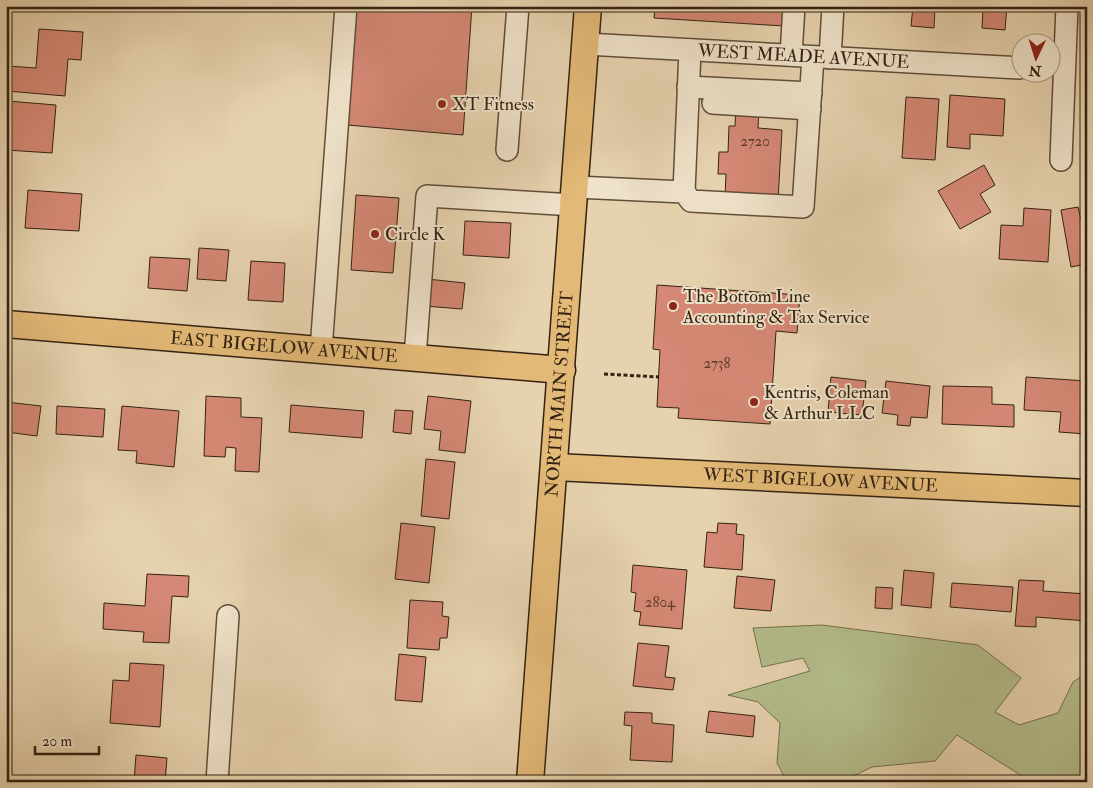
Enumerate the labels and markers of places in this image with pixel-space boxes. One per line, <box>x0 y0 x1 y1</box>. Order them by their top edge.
place label: XT Fitness <box>452 93 534 116</box>
marker: XT Fitness <box>436 98 448 110</box>
place label: Circle K <box>385 223 446 246</box>
marker: Circle K <box>369 228 381 240</box>
place label: The Bottom Line Accounting & Tax Service <box>682 285 870 329</box>
marker: The Bottom Line Accounting & Tax Service <box>667 300 679 312</box>
place label: Kentris, Coleman & Arthur LLC <box>764 381 889 425</box>
marker: Kentris, Coleman & Arthur LLC <box>748 396 760 408</box>

